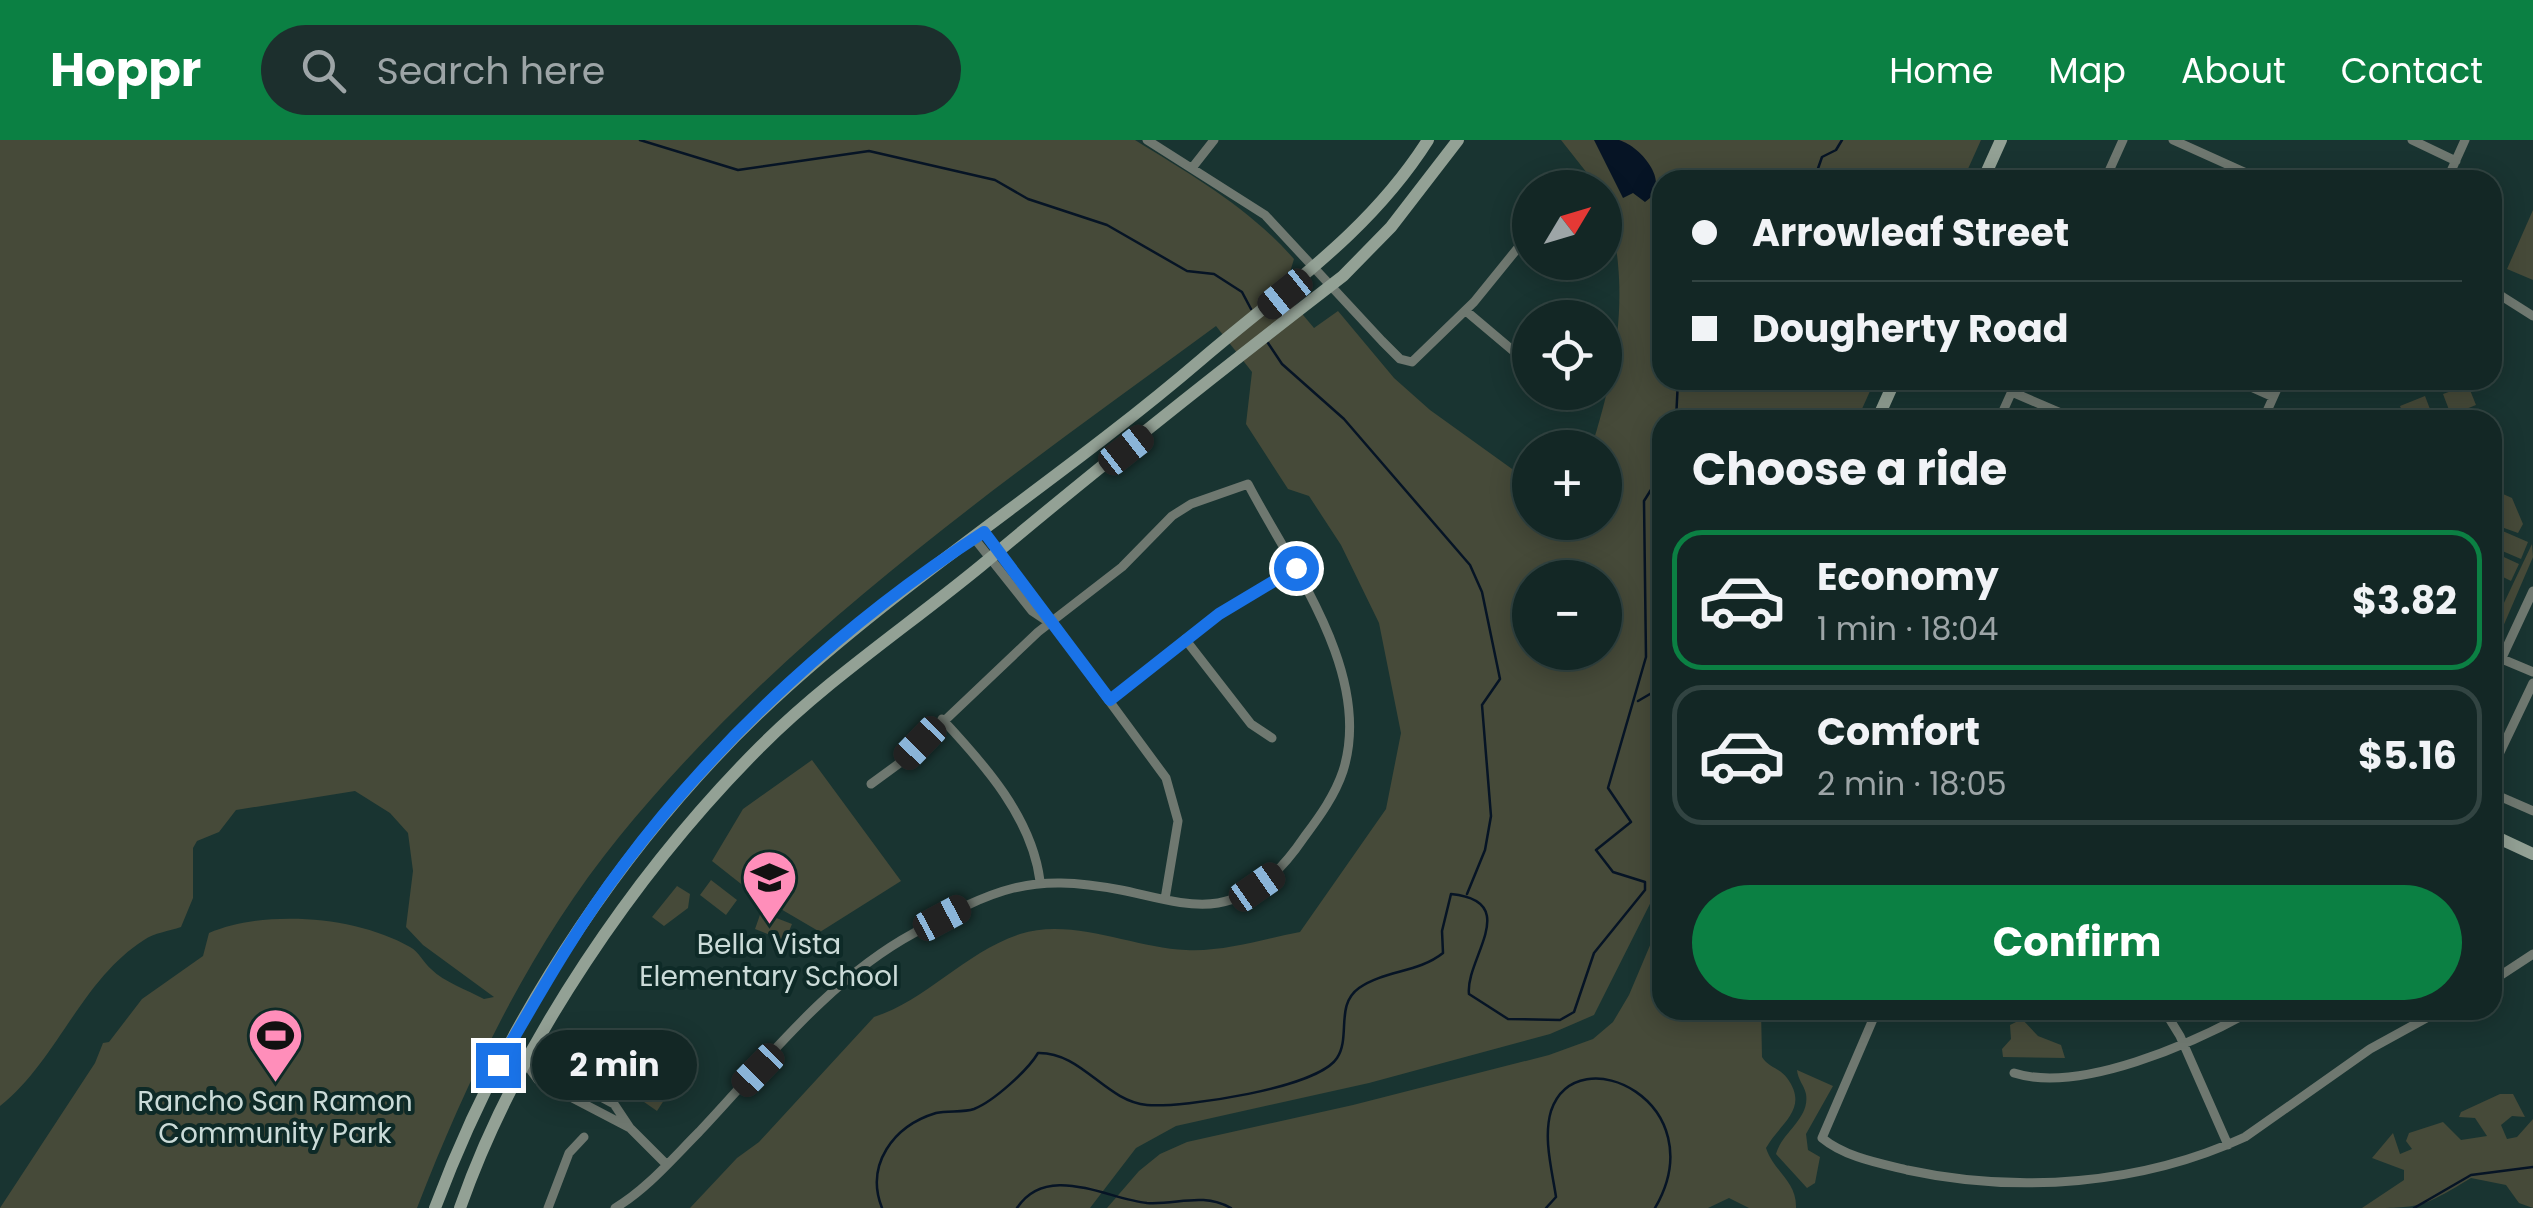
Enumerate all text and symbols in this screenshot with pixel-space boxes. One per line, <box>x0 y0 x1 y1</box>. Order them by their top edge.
search box <box>261 25 961 115</box>
text: Hoppr <box>50 36 201 103</box>
icon: search <box>296 43 351 98</box>
text: Search here <box>376 44 605 97</box>
text: Home <box>1889 46 1994 95</box>
text: Map <box>2049 46 2126 95</box>
text: About <box>2181 46 2286 95</box>
text: Contact <box>2341 46 2483 95</box>
north arrow <box>1512 170 1622 280</box>
map controls <box>1512 170 1622 670</box>
text: Arrowleaf Street <box>1752 206 2069 259</box>
car <box>1252 263 1318 325</box>
button: locate <box>1512 300 1622 410</box>
text: Dougherty Road <box>1752 302 2069 355</box>
car <box>1093 420 1159 480</box>
button: + <box>1512 430 1622 540</box>
text: Choose a ride <box>1692 438 2007 501</box>
route start <box>1274 546 1319 591</box>
text: Economy <box>1817 550 1999 603</box>
icon: car <box>1697 555 1787 645</box>
button: − <box>1512 560 1622 670</box>
text: $3.82 <box>2352 574 2457 627</box>
text: 1 min · 18:04 <box>1817 606 1998 651</box>
text: Comfort <box>1817 705 1980 758</box>
icon: car <box>1697 710 1787 800</box>
car <box>888 711 952 775</box>
text: $5.16 <box>2358 729 2457 782</box>
text: 2 min · 18:05 <box>1817 761 2007 806</box>
school or university icon: Bella Vista Elementary School <box>739 848 799 927</box>
car <box>1224 858 1290 916</box>
button: Confirm <box>1692 885 2462 1000</box>
car <box>908 891 976 945</box>
place label: Bella Vista Elementary School <box>639 925 899 996</box>
sports icon: Rancho San Ramon Community Park <box>245 1005 305 1084</box>
callout: 2 min <box>533 1030 698 1100</box>
car <box>726 1038 790 1102</box>
text: 2 min <box>570 1042 659 1087</box>
route end <box>476 1043 521 1088</box>
place label: Rancho San Ramon Community Park <box>137 1082 413 1153</box>

